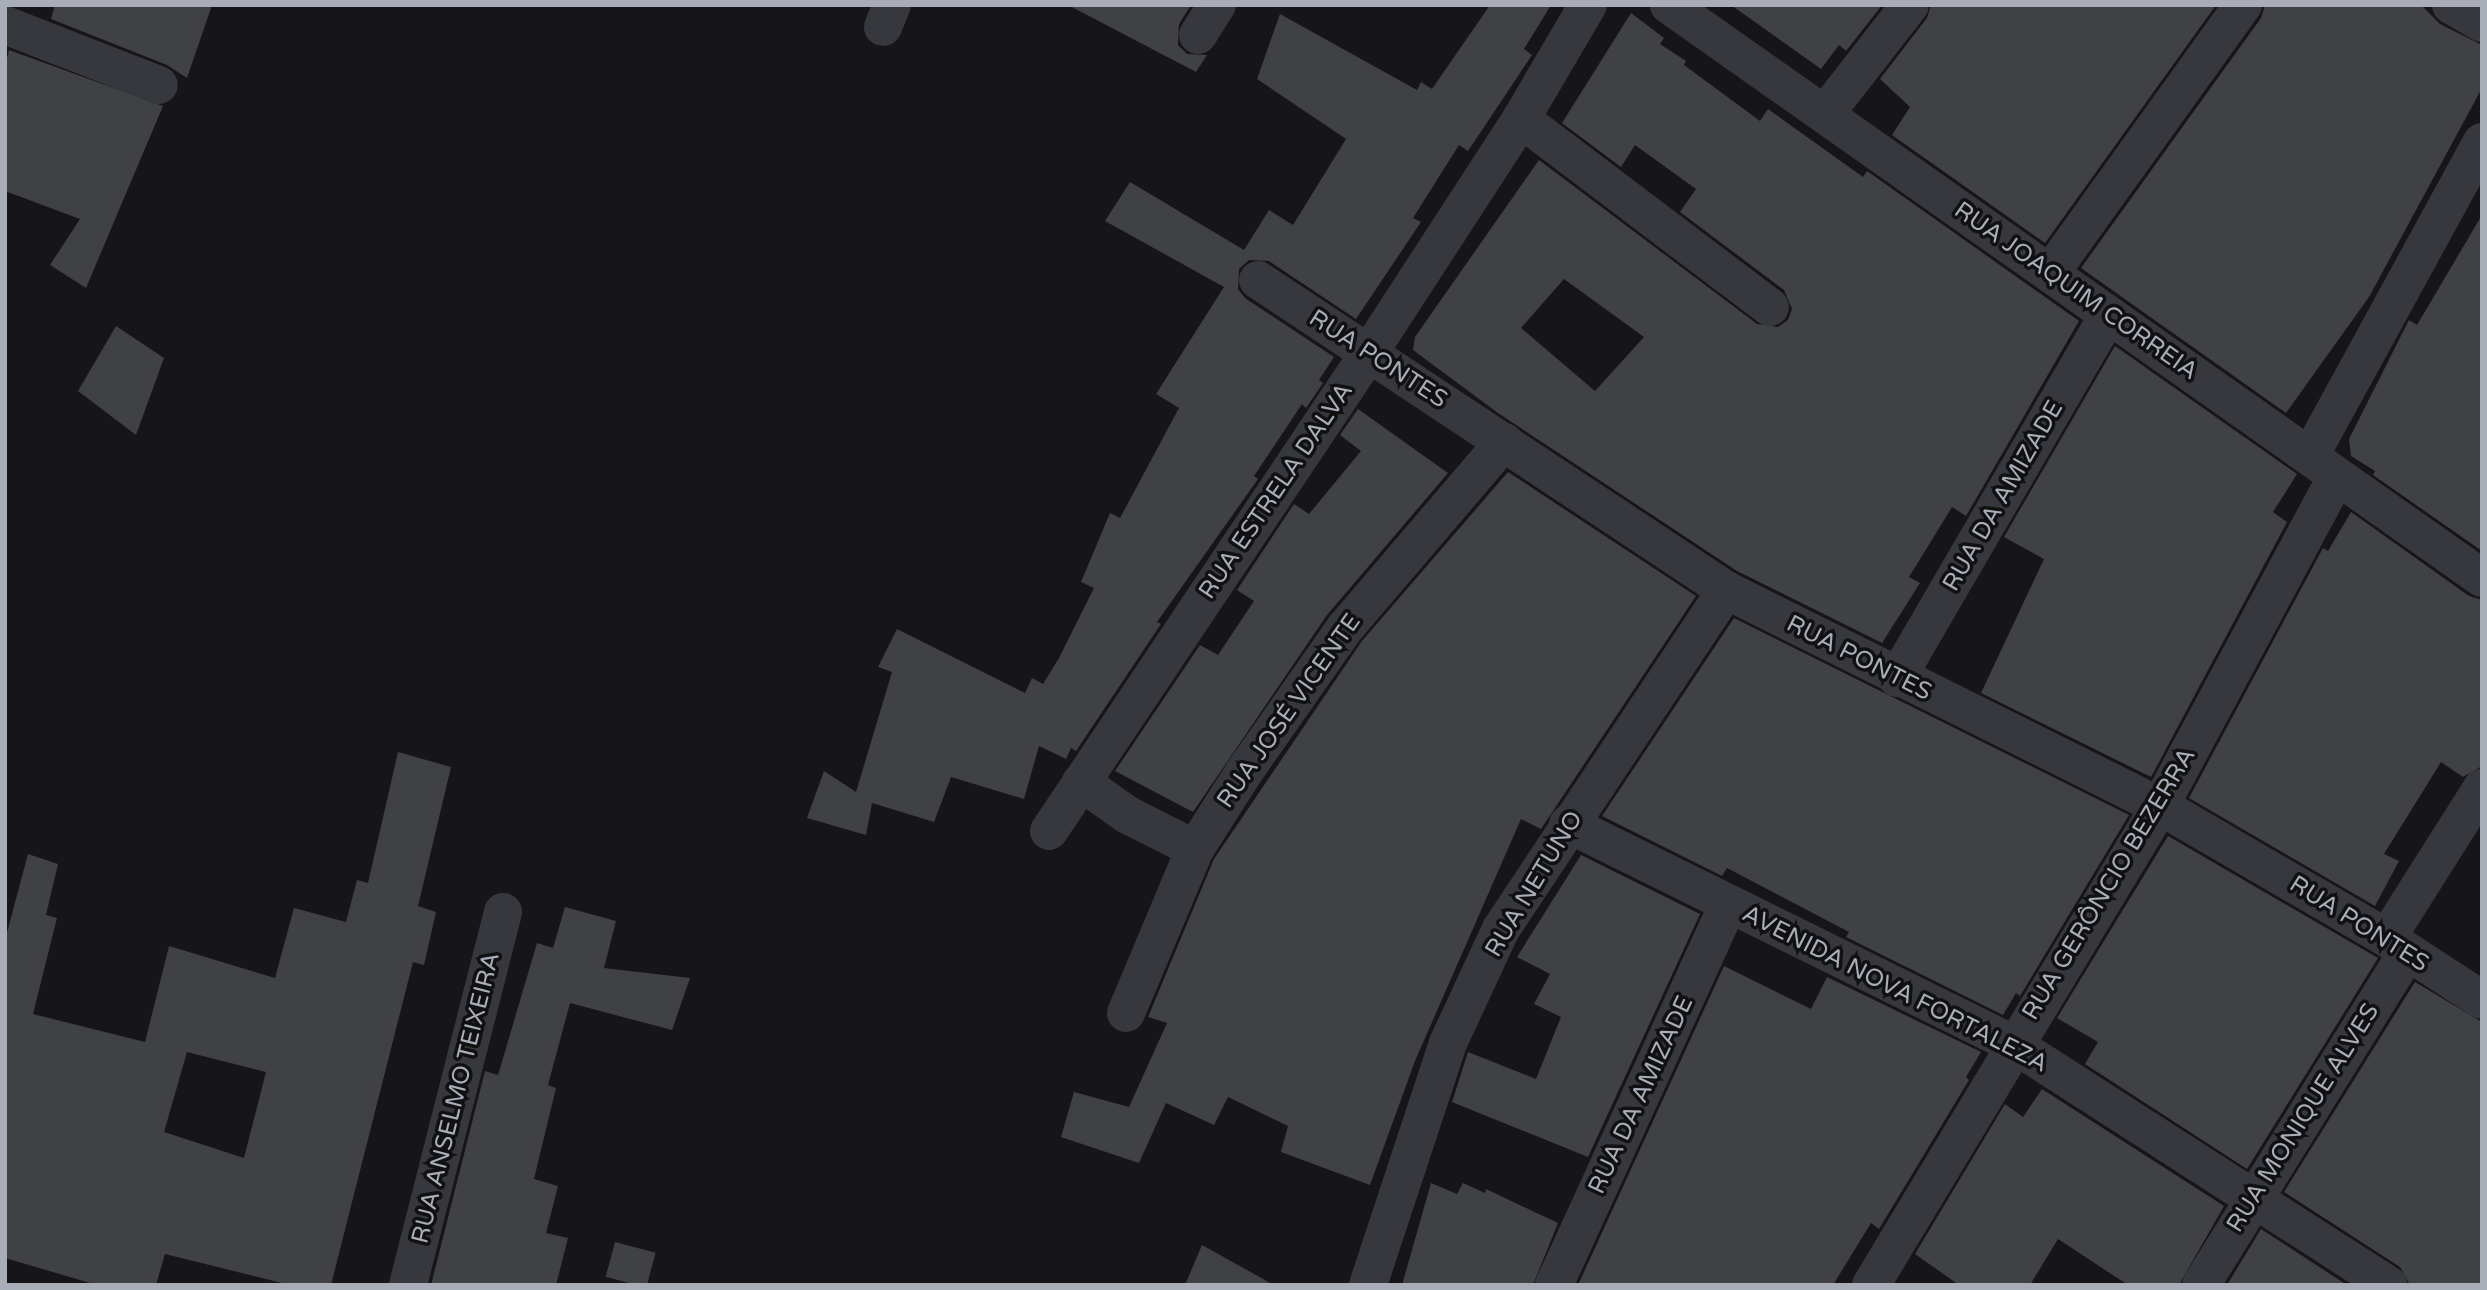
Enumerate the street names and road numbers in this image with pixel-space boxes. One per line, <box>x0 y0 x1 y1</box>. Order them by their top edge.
street label: RUA JOAQUIM CORREIA <box>1949 196 2203 386</box>
street label: RUA PONTES <box>1304 304 1452 414</box>
street label: RUA ESTRELA DALVA <box>1193 378 1359 604</box>
street label: RUA DA AMIZADE <box>1937 396 2069 596</box>
street label: RUA JOSÉ VICENTE <box>1211 608 1367 814</box>
street label: RUA PONTES <box>1782 609 1936 707</box>
street label: RUA GERÔNCIO BEZERRA <box>2016 743 2202 1025</box>
street label: RUA NETUNO <box>1479 806 1589 962</box>
street label: RUA PONTES <box>2284 870 2434 978</box>
street label: AVENIDA NOVA FORTALEZA <box>1737 899 2053 1079</box>
street label: RUA ANSELMO TEIXEIRA <box>406 949 506 1247</box>
street label: RUA DA AMIZADE <box>1582 991 1700 1199</box>
street label: RUA MONIQUE ALVES <box>2221 998 2385 1238</box>

